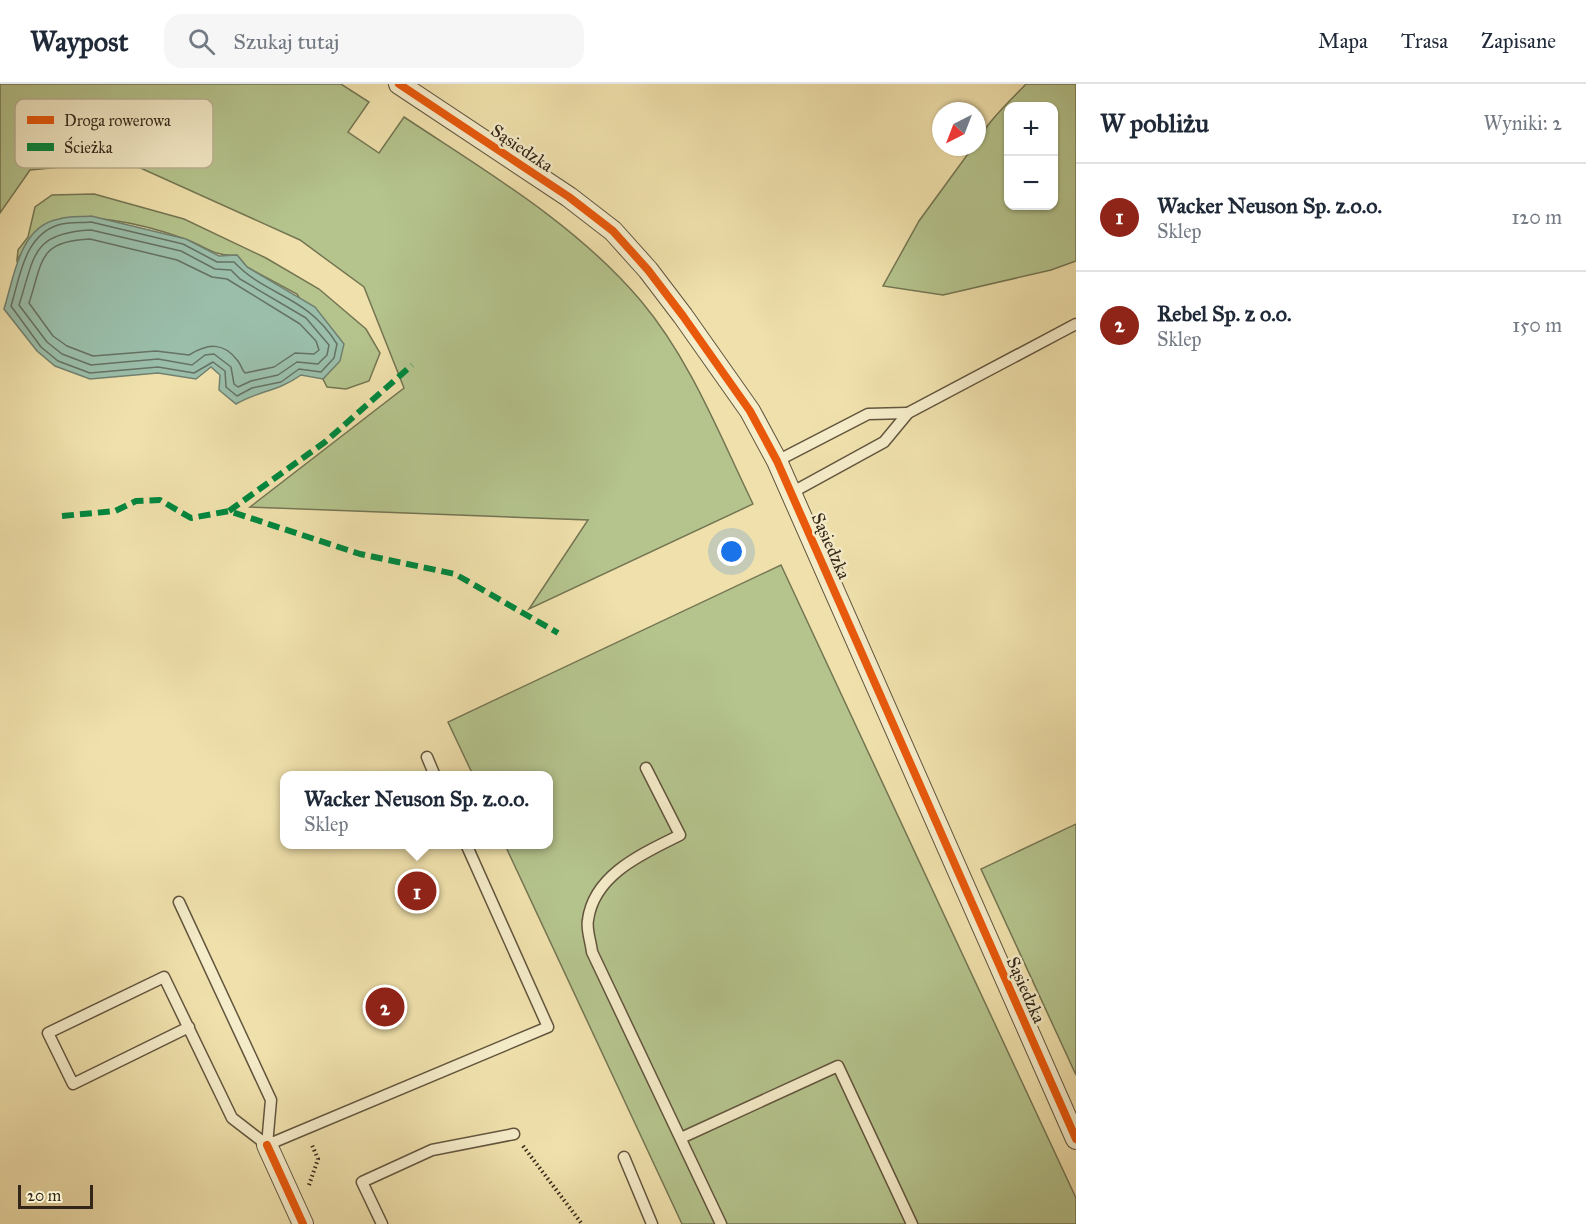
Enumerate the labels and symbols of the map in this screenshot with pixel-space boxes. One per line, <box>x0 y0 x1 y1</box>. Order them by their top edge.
legend <box>15 99 213 168</box>
north arrow <box>932 102 986 156</box>
text: Droga rowerowa <box>64 111 171 131</box>
street label: Sąsiedzka <box>487 119 558 177</box>
text: Ścieżka <box>64 136 113 157</box>
street label: Sąsiedzka <box>807 509 855 583</box>
your location <box>717 537 746 566</box>
pin: 1 <box>398 868 436 914</box>
street label: Sąsiedzka <box>1002 953 1050 1027</box>
pin: 2 <box>366 984 404 1030</box>
scale bar <box>18 1182 93 1210</box>

